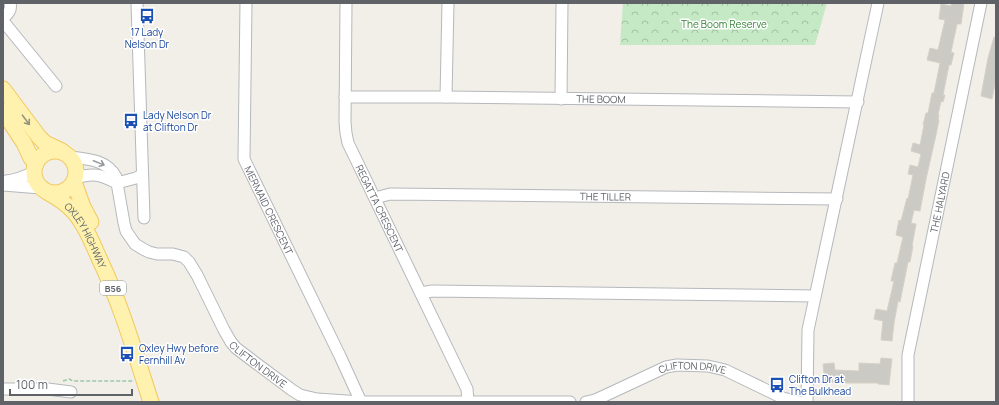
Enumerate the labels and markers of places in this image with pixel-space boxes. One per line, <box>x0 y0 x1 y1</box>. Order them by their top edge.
bus stop icon: 17 Lady Nelson Dr <box>138 7 156 25</box>
place label: 17 Lady Nelson Dr <box>125 25 170 51</box>
place label: Lady Nelson Dr at Clifton Dr <box>143 108 212 134</box>
bus stop icon: Lady Nelson Dr at Clifton Dr <box>122 112 140 130</box>
place label: Oxley Hwy before Fernhill Av <box>139 341 219 367</box>
bus stop icon: Oxley Hwy before Fernhill Av <box>118 345 136 363</box>
place label: Clifton Dr at The Bulkhead <box>789 372 851 398</box>
bus stop icon: Clifton Dr at The Bulkhead <box>768 376 786 394</box>

